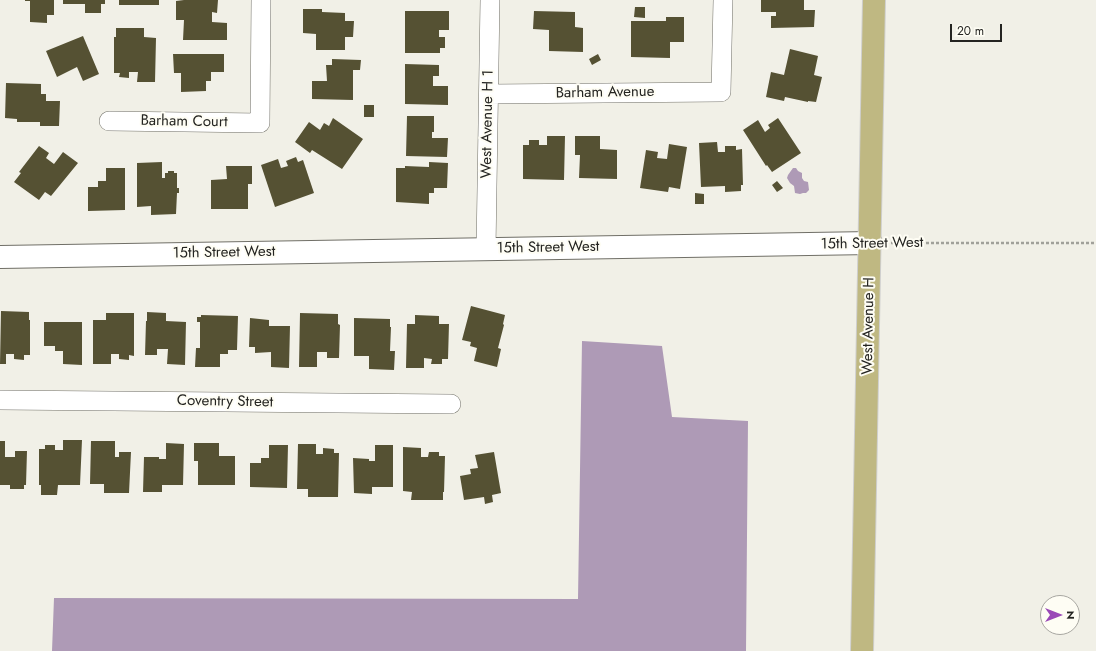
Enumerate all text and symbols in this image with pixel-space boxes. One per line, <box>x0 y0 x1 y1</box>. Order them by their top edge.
scale bar <box>952 16 1004 42</box>
text: 20 m <box>957 22 984 40</box>
street label: West Avenue H 1 <box>478 69 498 179</box>
street label: Barham Avenue <box>555 83 655 103</box>
street label: Barham Court <box>140 112 228 132</box>
street label: 15th Street West <box>821 234 923 254</box>
street label: 15th Street West <box>497 238 599 258</box>
street label: 15th Street West <box>173 243 275 263</box>
street label: West Avenue H <box>859 277 879 375</box>
street label: Coventry Street <box>177 392 273 412</box>
north arrow <box>1040 595 1080 635</box>
text: N <box>1063 611 1079 619</box>

